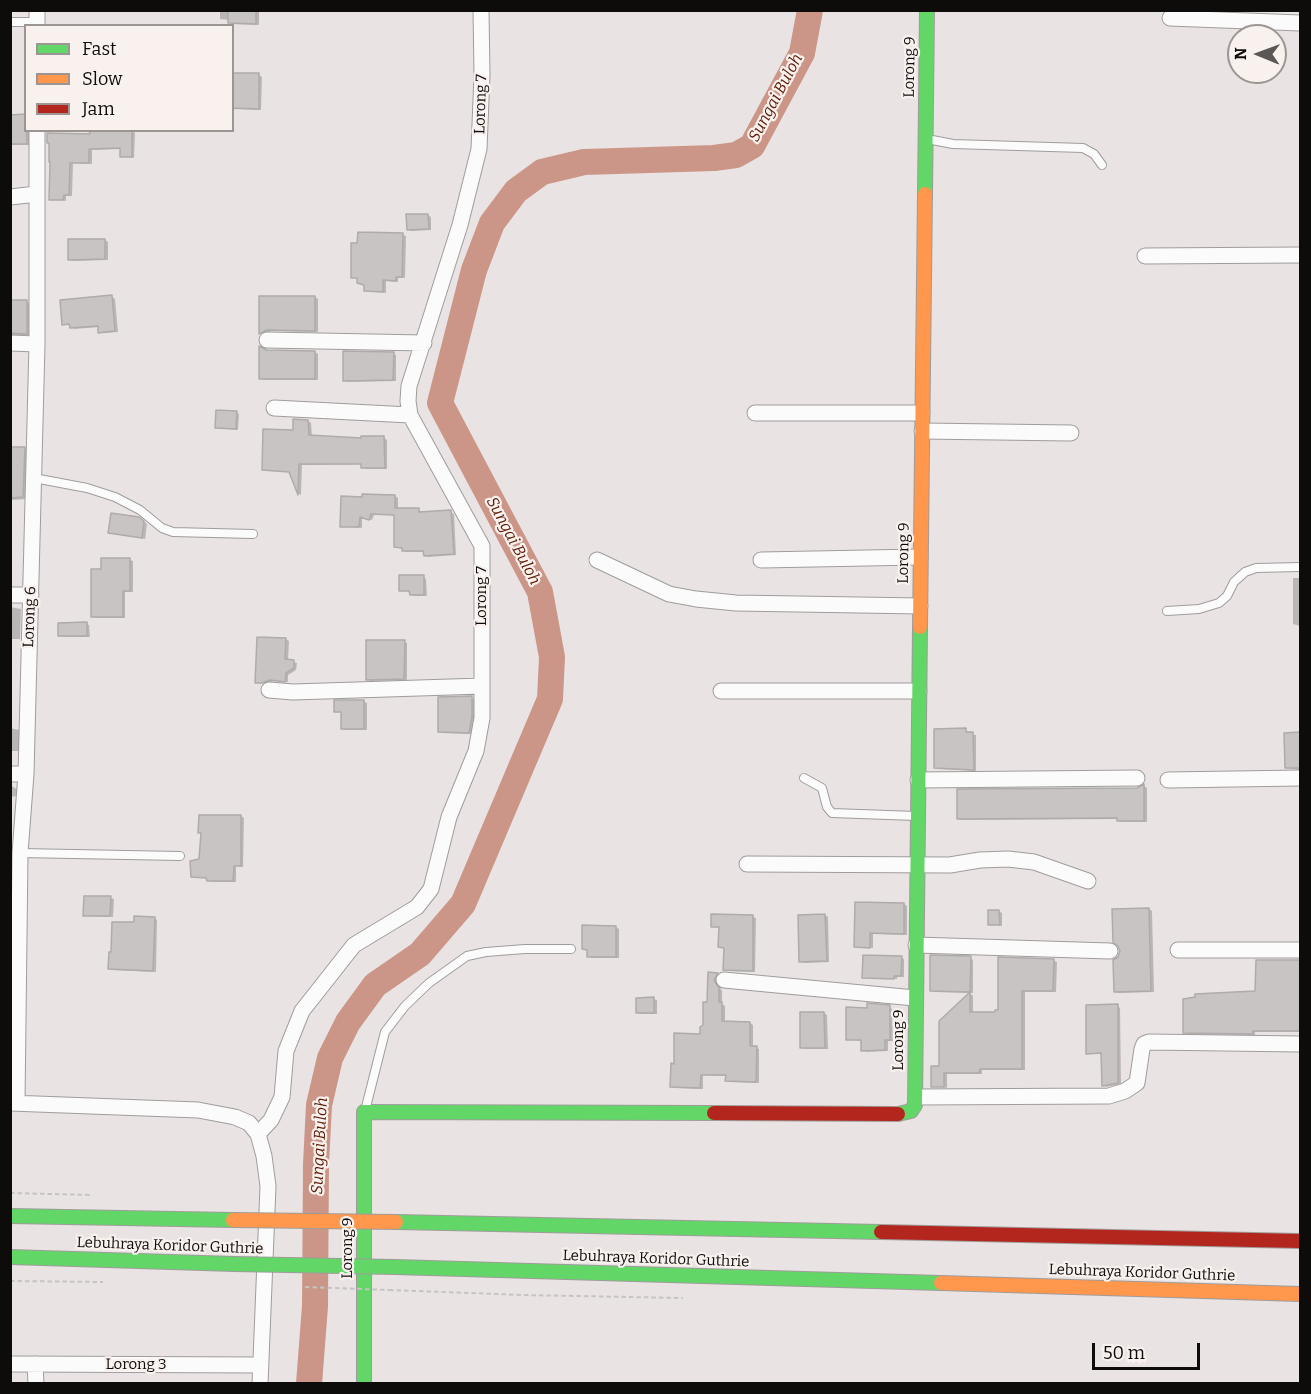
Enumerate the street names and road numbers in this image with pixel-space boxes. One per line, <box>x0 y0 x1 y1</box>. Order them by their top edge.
street label: Lorong 9 <box>900 36 920 98</box>
street label: Lorong 7 <box>471 74 491 134</box>
street label: Lorong 9 <box>894 522 914 584</box>
street label: Lorong 7 <box>473 566 491 626</box>
street label: Lorong 6 <box>20 586 40 648</box>
street label: Lorong 9 <box>890 1009 908 1071</box>
street label: Lorong 9 <box>339 1217 357 1279</box>
street label: Lebuhraya Koridor Guthrie <box>76 1234 264 1258</box>
street label: Lebuhraya Koridor Guthrie <box>562 1247 750 1271</box>
street label: Lebuhraya Koridor Guthrie <box>1048 1261 1236 1285</box>
street label: Lorong 3 <box>105 1356 167 1374</box>

